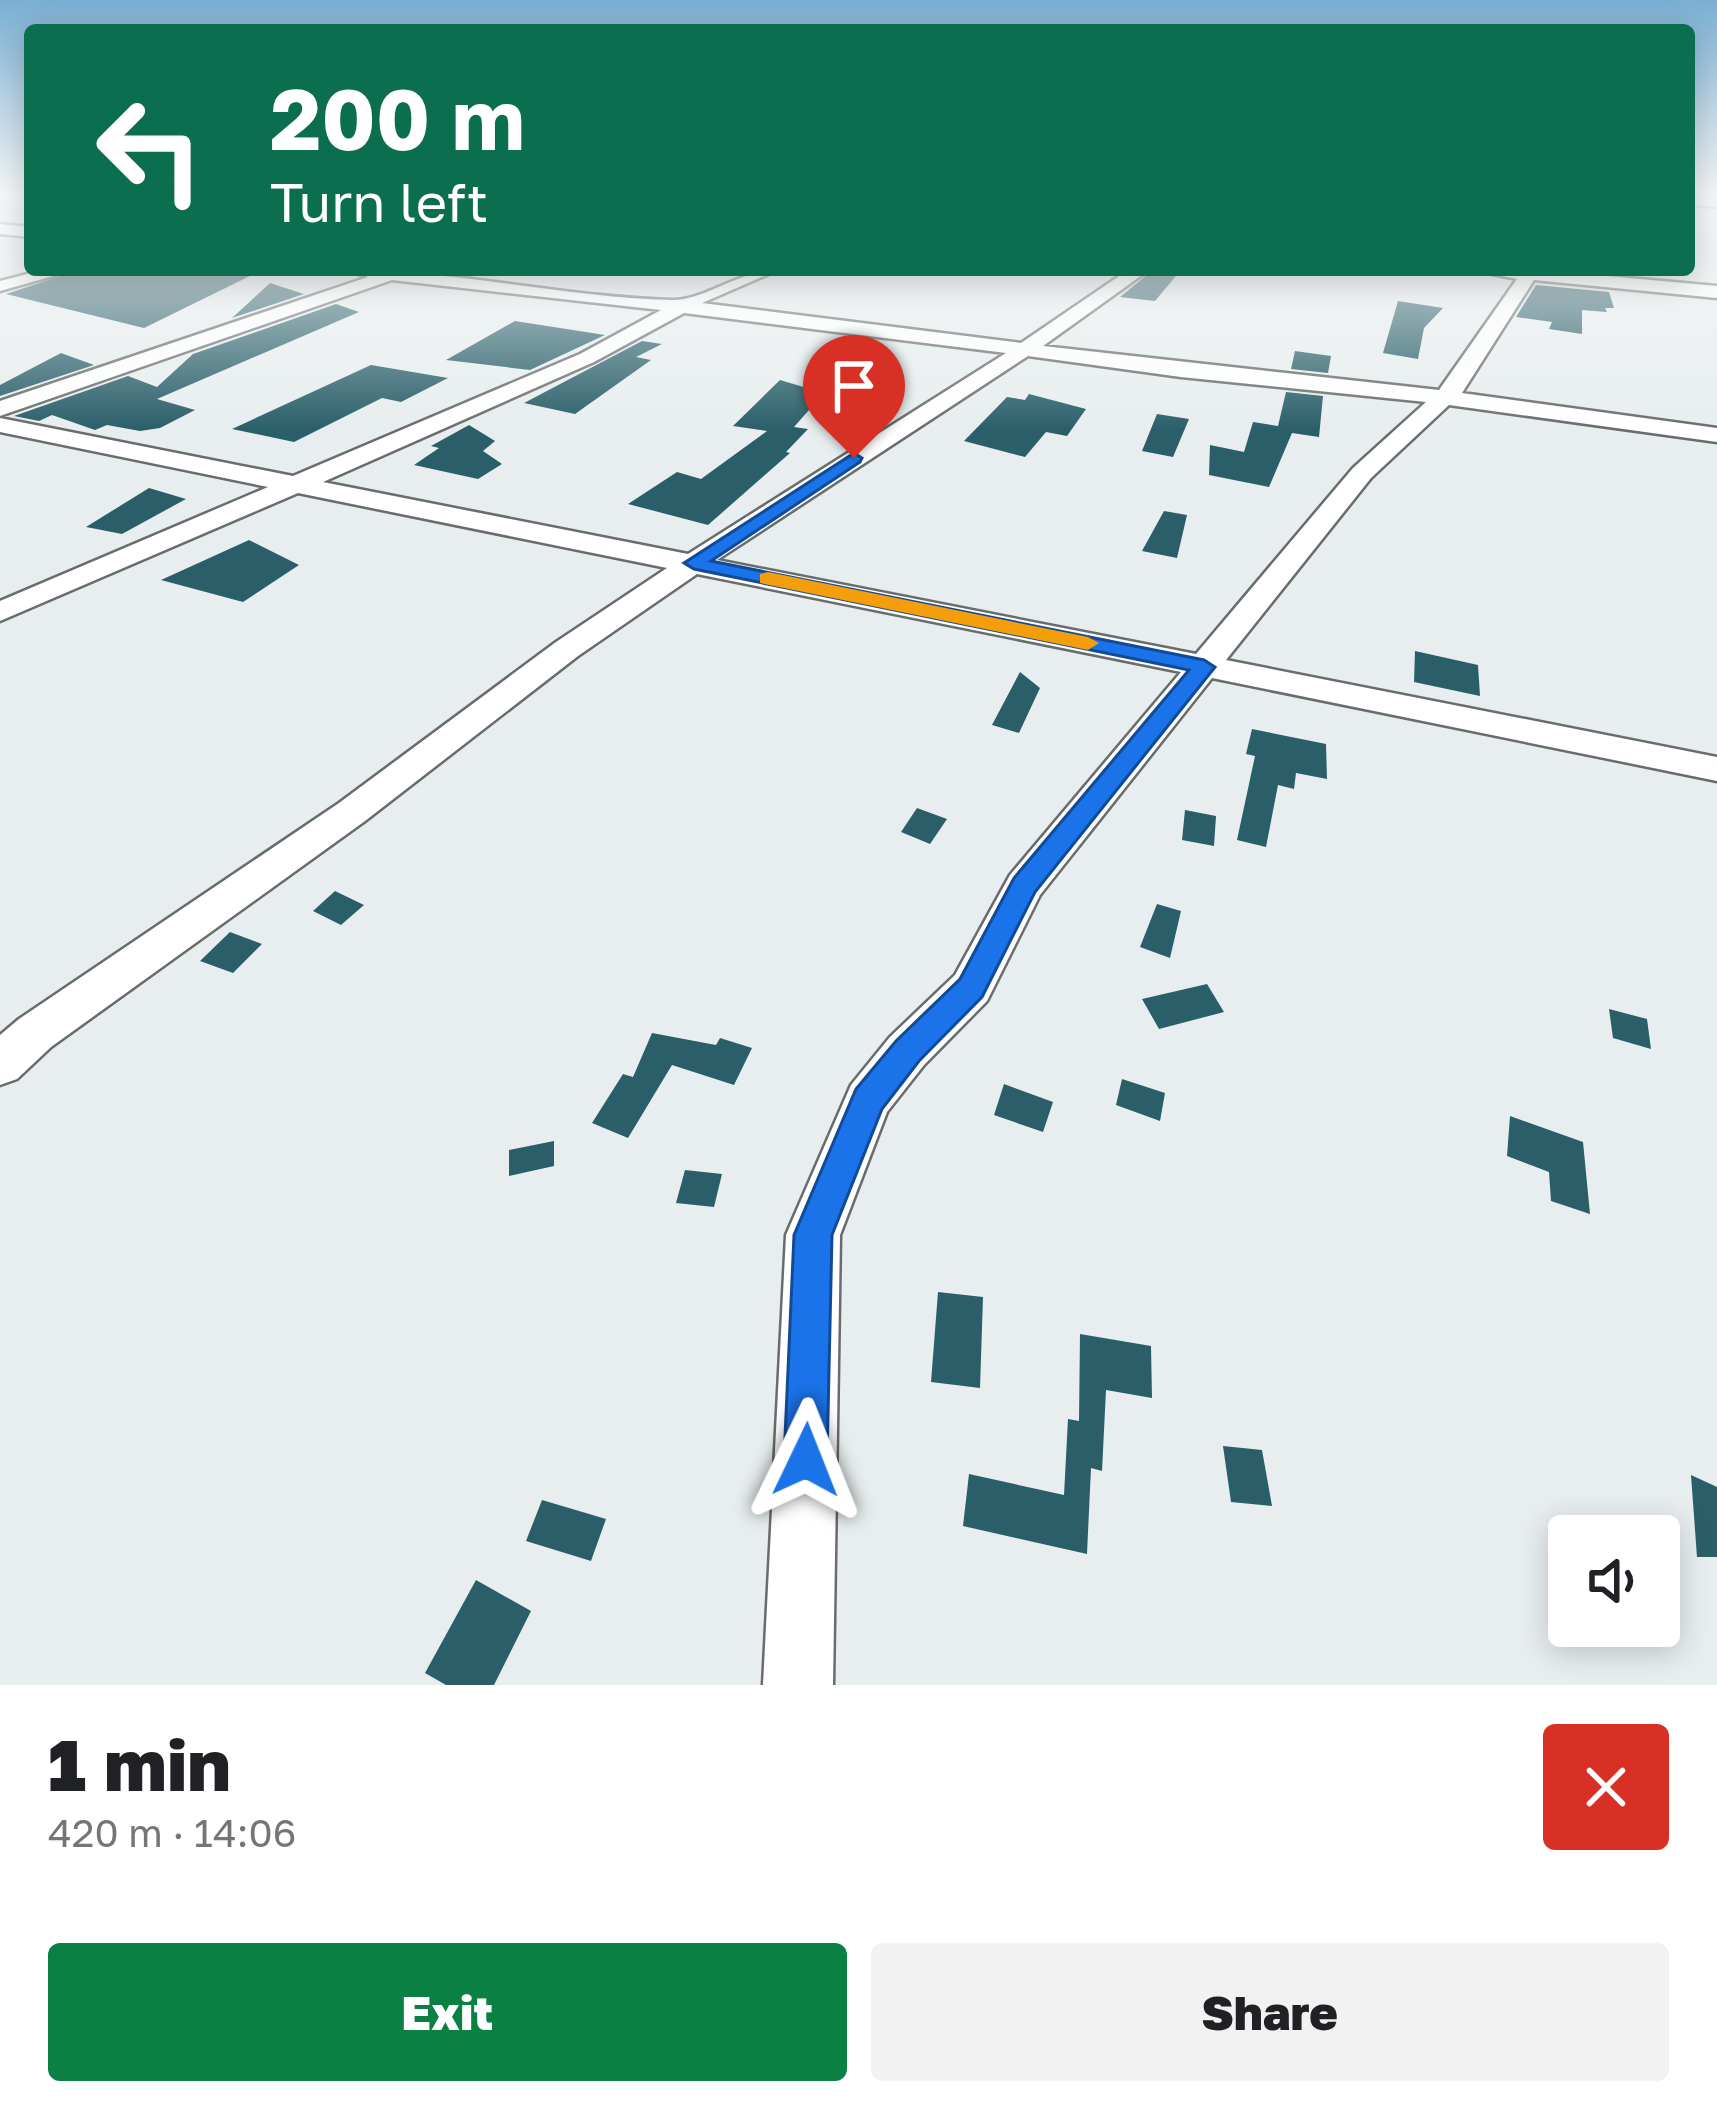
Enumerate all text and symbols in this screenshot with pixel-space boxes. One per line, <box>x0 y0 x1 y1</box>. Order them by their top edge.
text: 200 m <box>270 68 525 168</box>
icon: left <box>72 72 228 228</box>
text: Turn left <box>270 169 488 234</box>
pin <box>803 335 905 458</box>
icon: arrive <box>821 353 887 419</box>
position arrow <box>743 1397 869 1523</box>
map controls <box>1548 1515 1680 1647</box>
button: sound <box>1548 1515 1680 1647</box>
text: 1 min <box>48 1720 231 1807</box>
button: close <box>1543 1724 1669 1850</box>
text: 420 m · 14:06 <box>48 1809 296 1856</box>
button: Exit <box>48 1943 847 2081</box>
button: Share <box>871 1943 1669 2081</box>

